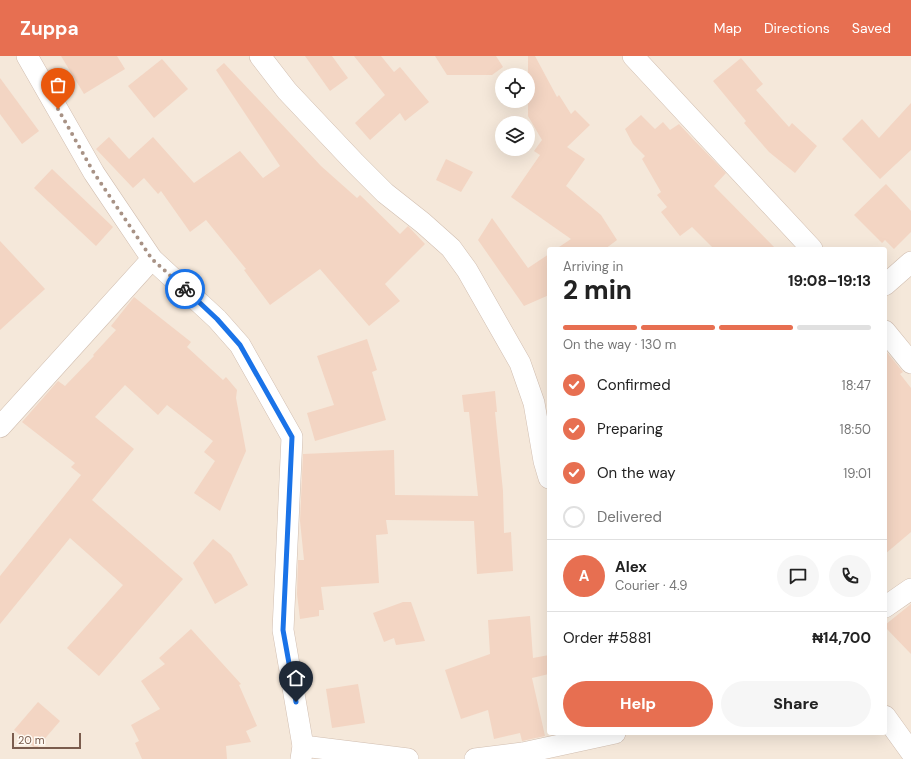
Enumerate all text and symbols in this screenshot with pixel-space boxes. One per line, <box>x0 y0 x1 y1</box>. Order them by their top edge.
text: Zuppa <box>20 16 79 41</box>
text: Map <box>714 19 742 37</box>
text: Directions <box>764 19 830 37</box>
text: Saved <box>852 19 891 37</box>
pin <box>41 68 75 109</box>
map controls <box>495 68 535 156</box>
button: locate <box>495 68 535 108</box>
icon: bag <box>47 74 69 96</box>
button: layers <box>495 116 535 156</box>
text: Arriving in <box>563 258 623 275</box>
courier <box>165 269 205 309</box>
text: 19:08–19:13 <box>788 271 871 291</box>
text: 2 min <box>563 273 632 307</box>
icon: bike <box>174 278 196 300</box>
text: On the way · 130 m <box>563 336 676 353</box>
icon: check <box>563 374 585 396</box>
text: Confirmed <box>597 375 671 395</box>
text: 18:47 <box>842 377 871 394</box>
icon: check <box>563 418 585 440</box>
text: Preparing <box>597 419 663 439</box>
text: 18:50 <box>840 421 871 438</box>
icon: check <box>563 462 585 484</box>
text: On the way <box>597 463 676 483</box>
text: 19:01 <box>843 465 871 482</box>
text: Delivered <box>597 507 662 527</box>
button: chat <box>777 555 819 597</box>
button: phone <box>829 555 871 597</box>
text: Alex <box>615 557 647 577</box>
text: A <box>579 566 589 586</box>
text: Courier · 4.9 <box>615 577 687 594</box>
text: Order #5881 <box>563 628 651 648</box>
text: ₦14,700 <box>812 628 871 648</box>
pin <box>279 661 313 702</box>
icon: home <box>285 667 307 689</box>
button: Help <box>563 681 713 727</box>
button: Share <box>721 681 871 727</box>
scale bar <box>12 731 81 750</box>
text: 20 m <box>18 733 44 747</box>

